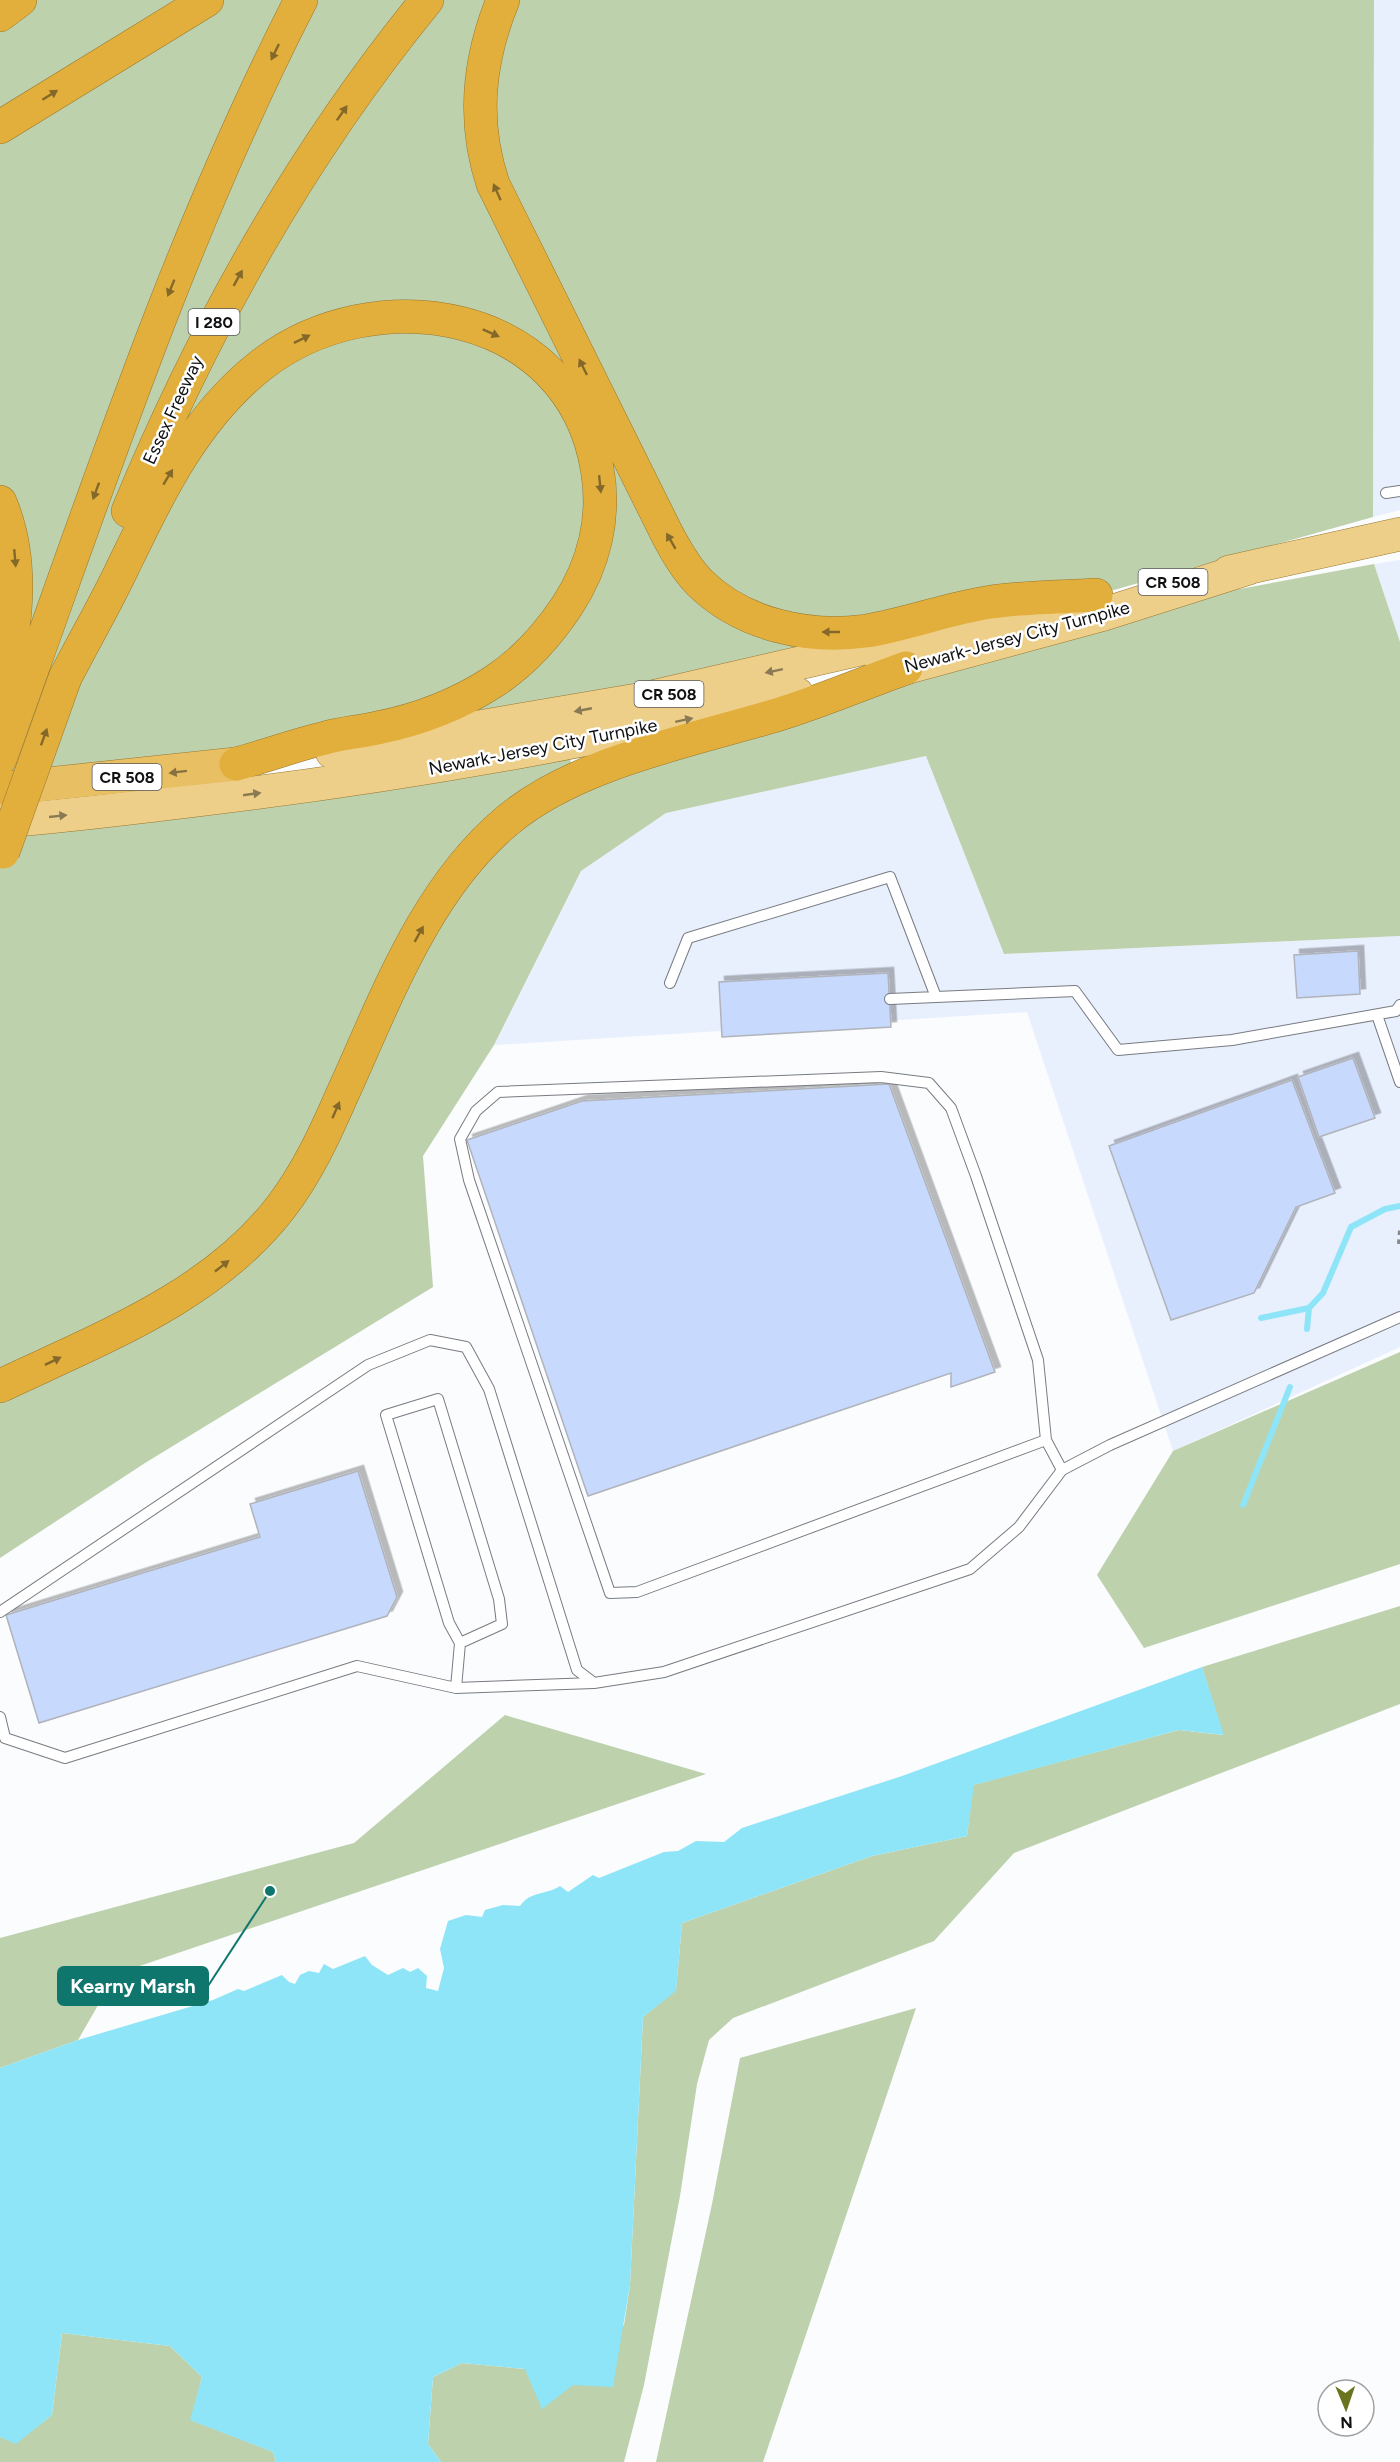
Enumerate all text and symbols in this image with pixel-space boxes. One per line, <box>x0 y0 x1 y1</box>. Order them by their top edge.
one-way arrow <box>270 44 279 61</box>
one-way arrow <box>41 90 58 101</box>
one-way arrow <box>336 106 348 122</box>
one-way arrow <box>492 183 502 201</box>
one-way arrow <box>233 270 244 286</box>
one-way arrow <box>166 279 175 297</box>
road number: I 280 <box>188 309 240 335</box>
one-way arrow <box>482 329 499 338</box>
one-way arrow <box>294 335 311 344</box>
street label: Essex Freeway <box>138 352 208 468</box>
one-way arrow <box>579 359 588 376</box>
one-way arrow <box>163 468 173 485</box>
one-way arrow <box>595 475 604 494</box>
one-way arrow <box>91 482 101 500</box>
one-way arrow <box>666 532 676 549</box>
one-way arrow <box>10 549 20 568</box>
road number: CR 508 <box>1138 569 1208 595</box>
street label: Newark-Jersey City Turnpike <box>902 596 1132 678</box>
one-way arrow <box>822 627 841 637</box>
one-way arrow <box>764 666 783 676</box>
road number: CR 508 <box>634 681 704 707</box>
one-way arrow <box>573 706 592 715</box>
street label: Newark-Jersey City Turnpike <box>427 714 659 780</box>
one-way arrow <box>675 715 694 724</box>
one-way arrow <box>39 728 49 746</box>
road number: CR 508 <box>92 764 162 790</box>
one-way arrow <box>169 767 188 776</box>
one-way arrow <box>243 789 262 798</box>
one-way arrow <box>49 811 68 821</box>
one-way arrow <box>414 925 424 942</box>
one-way arrow <box>331 1101 340 1118</box>
one-way arrow <box>214 1259 230 1272</box>
one-way arrow <box>44 1356 61 1365</box>
callout: Kearny Marsh <box>58 1967 208 2005</box>
text: Kearny Marsh <box>70 1974 196 1998</box>
north arrow <box>1316 2378 1376 2438</box>
text: N <box>1340 2413 1353 2432</box>

